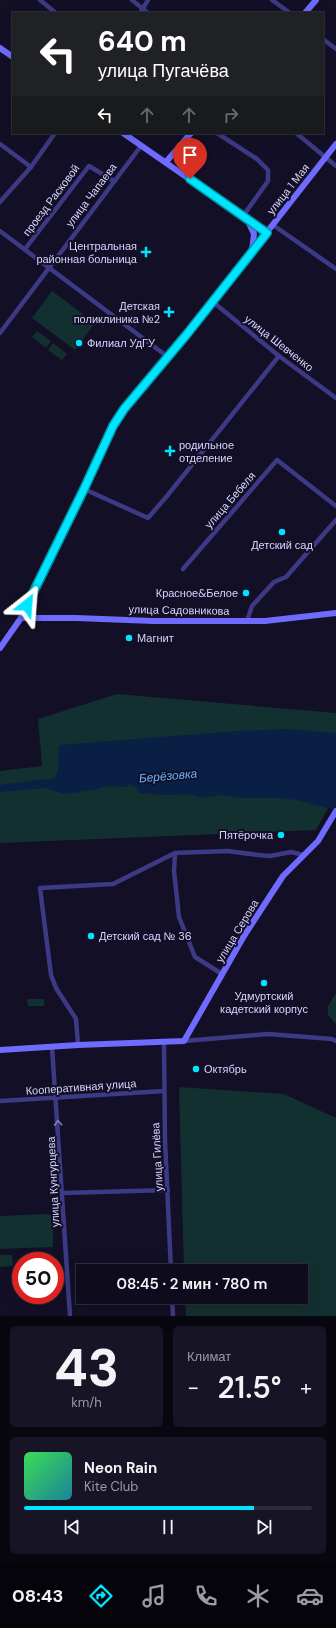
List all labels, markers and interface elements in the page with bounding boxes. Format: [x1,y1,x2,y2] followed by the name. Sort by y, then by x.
[98,23,187,60] text: 640 m
[32,28,84,80] icon: left
[98,59,229,83] text: улица Пугачёва
[94,104,116,126] icon: left
[136,104,158,126] icon: ahead
[178,104,200,126] icon: ahead
[220,104,242,126] icon: right
[173,138,207,179] pin
[179,144,201,166] icon: arrive
[62,159,120,230] street label: улица Чапаева
[264,161,312,217] street label: улица 1 Мая
[20,162,82,238] street label: проезд Расковой
[36,239,138,266] place label: Центральная районная больница
[140,246,152,258] marker: Центральная районная больница
[74,299,160,326] place label: Детская поликлиника №2
[163,306,175,318] marker: Детская поликлиника №2
[242,312,316,374] street label: улица Шевченко
[87,336,156,350] place label: Филиал УдГУ
[74,338,84,348] marker: Филиал УдГУ
[179,438,234,465] place label: родильное отделение
[164,445,176,457] marker: родильное отделение
[202,469,258,531] street label: улица Бебеля
[277,527,287,537] marker: Детский сад
[251,538,313,552] place label: Детский сад
[6,584,48,626] position arrow
[156,586,238,600] place label: Красное&Белое
[241,588,251,598] marker: Красное&Белое
[128,602,230,618] street label: улица Садовникова
[137,631,174,645] place label: Магнит
[124,633,134,643] marker: Магнит
[138,765,198,787] water label: Берёзовка
[219,828,274,842] place label: Пятёрочка
[276,830,286,840] marker: Пятёрочка
[213,896,262,965] street label: улица Серова
[99,929,192,943] place label: Детский сад № 36
[86,931,96,941] marker: Детский сад № 36
[259,978,269,988] marker: Удмуртский кадетский корпус
[220,989,308,1016] place label: Удмуртский кадетский корпус
[204,1062,247,1076] place label: Октябрь
[191,1064,201,1074] marker: Октябрь
[25,1076,138,1098] street label: Кооперативная улица
[54,1120,63,1126] one-way arrow
[148,1121,166,1192] street label: улица Гилёва
[44,1135,62,1228] street label: улица Кунгурцева
[12,1252,64,1304] speed limit sign: 50
[117,1274,267,1294] text: 08:45 · 2 мин · 780 m
[54,1334,119,1402] text: 43
[187,1348,231,1365] text: Климат
[217,1368,282,1407] text: 21.5°
[187,1373,199,1402] text: −
[300,1373,312,1402] text: +
[71,1394,102,1411] text: km/h
[84,1458,157,1478] text: Neon Rain
[84,1478,138,1495] text: Kite Club
[61,1516,83,1538] icon: previous
[157,1516,179,1538] icon: pause
[253,1516,275,1538] icon: next
[87,1582,115,1610] icon: directions
[140,1582,168,1610] icon: music
[192,1582,220,1610] icon: phone
[244,1582,272,1610] icon: climate
[296,1582,324,1610] icon: car
[12,1584,63,1608] text: 08:43

